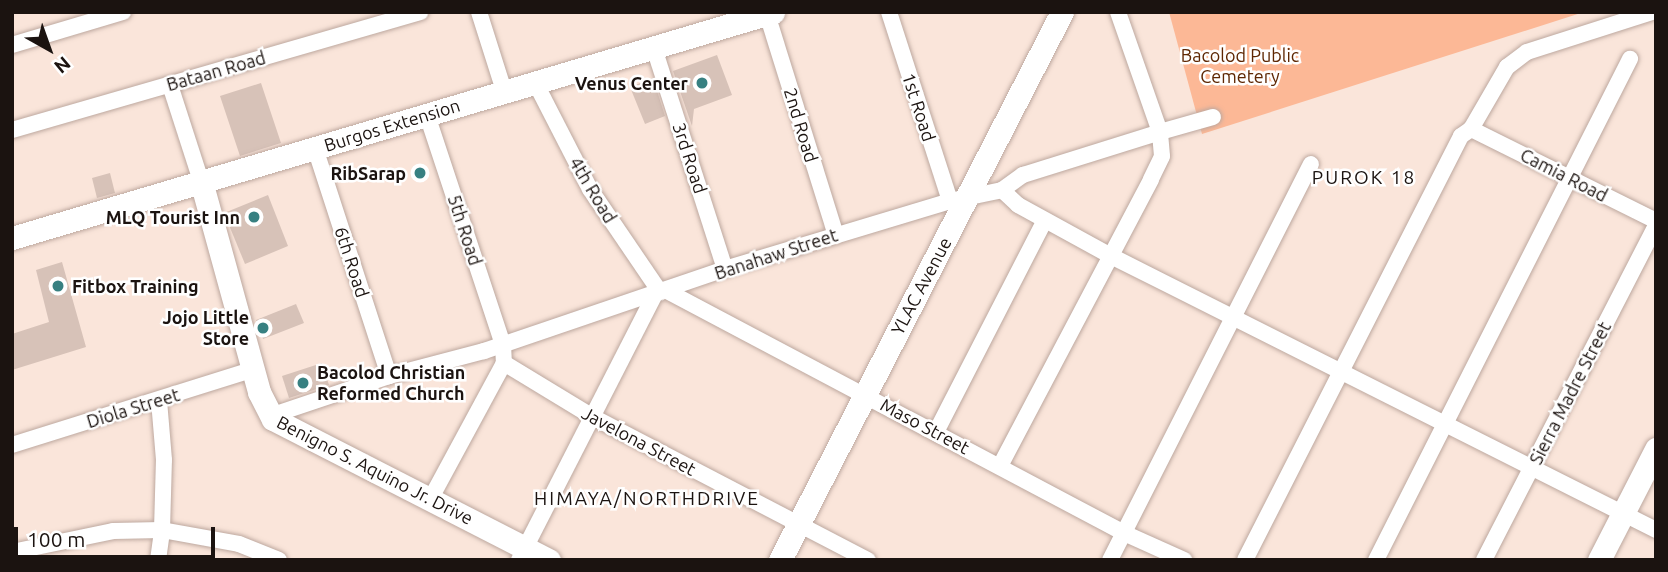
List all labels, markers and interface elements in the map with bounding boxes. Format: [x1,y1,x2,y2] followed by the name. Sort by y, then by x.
[14,14,84,84] north arrow
[1181,45,1299,88] park label: Bacolod Public Cemetery
[164,47,268,95] street label: Bataan Road
[50,52,75,78] text: N
[898,70,940,144] street label: 1st Road
[575,72,688,94] place label: Venus Center
[694,75,710,91] marker: Venus Center
[779,85,823,165] street label: 2nd Road
[321,94,463,156] street label: Burgos Extension
[668,120,712,196] street label: 3rd Road
[1517,144,1611,206] street label: Camia Road
[565,153,621,227] street label: 4th Road
[330,162,406,184] place label: RibSarap
[412,165,428,181] marker: RibSarap
[1313,167,1415,189] district label: PUROK 18
[443,192,487,268] street label: 5th Road
[106,206,240,228] place label: MLQ Tourist Inn
[246,209,262,225] marker: MLQ Tourist Inn
[330,224,374,300] street label: 6th Road
[712,224,840,284] street label: Banahaw Street
[886,234,956,338] street label: YLAC Avenue
[72,275,199,297] place label: Fitbox Training
[50,278,66,294] marker: Fitbox Training
[162,307,249,350] place label: Jojo Little Store
[1525,318,1615,468] street label: Sierra Madre Street
[255,320,271,336] marker: Jojo Little Store
[317,362,465,404] place label: Bacolod Christian Reformed Church
[295,375,311,391] marker: Bacolod Christian Reformed Church
[84,384,182,432] street label: Diola Street
[877,394,973,458] street label: Maso Street
[578,402,700,480] street label: Javelona Street
[273,411,477,529] street label: Benigno S. Aquino Jr. Drive
[536,488,758,510] district label: HIMAYA/NORTHDRIVE
[18,512,219,556] scale bar
[27,527,85,551] text: 100 m

